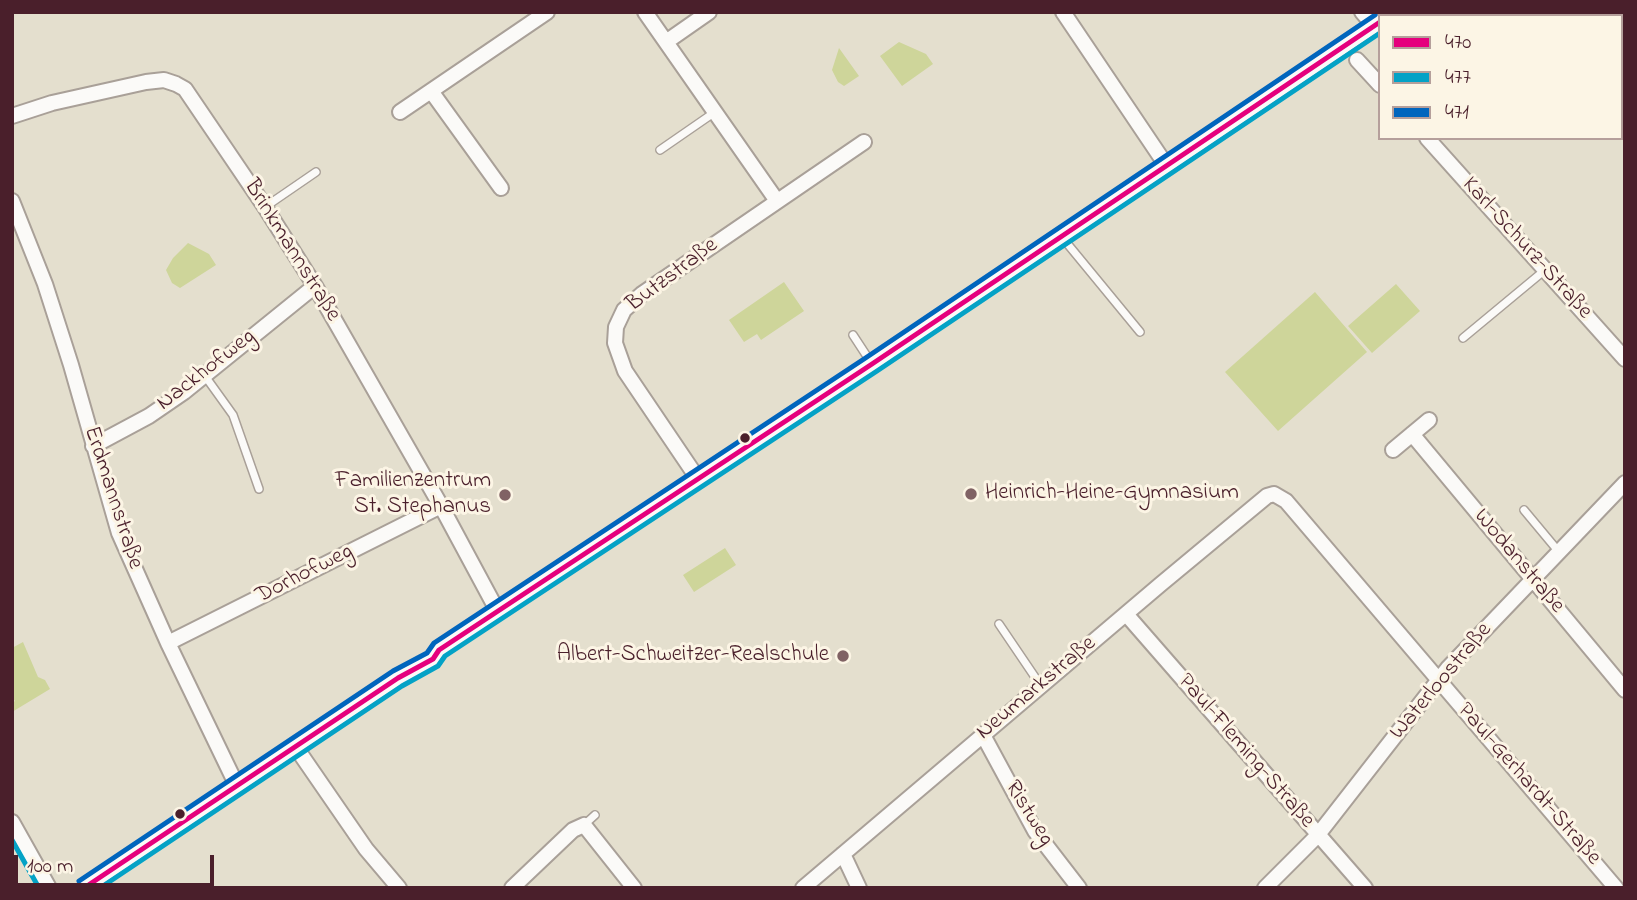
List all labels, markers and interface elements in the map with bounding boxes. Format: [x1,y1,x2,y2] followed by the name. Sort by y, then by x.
[1378,14,1623,140] legend
[1445,28,1471,58] text: 470
[1445,63,1471,93] text: 477
[1445,98,1469,128] text: 471
[1455,172,1597,326] street label: Karl-Schurz-Straße
[236,175,346,327] street label: Brinkmannstraße
[622,233,724,319] street label: Butzstraße
[152,324,262,418] street label: Nackhofweg
[76,423,148,573] street label: Erdmannstraße
[738,431,752,445] unlabelled marker
[335,468,491,522] place label: Familienzentrum St. Stephanus
[985,480,1239,508] place label: Heinrich-Heine-Gymnasium
[963,486,979,502] marker: Heinrich-Heine-Gymnasium
[497,487,513,503] marker: Familienzentrum St. Stephanus
[1466,504,1570,620] street label: Wodanstraße
[252,539,358,611] street label: Dorhofweg
[1385,618,1499,746] street label: Waterloostraße
[972,631,1102,747] street label: Neumarkstraße
[557,642,829,670] place label: Albert-Schweitzer-Realschule
[835,648,851,664] marker: Albert-Schweitzer-Realschule
[1170,669,1320,835] street label: Paul-Fleming-Straße
[1450,698,1606,872] street label: Paul-Gerhardt-Straße
[997,776,1059,852] street label: Ristweg
[173,807,187,821] unlabelled marker
[18,841,217,885] scale bar
[27,852,73,882] text: 100 m

